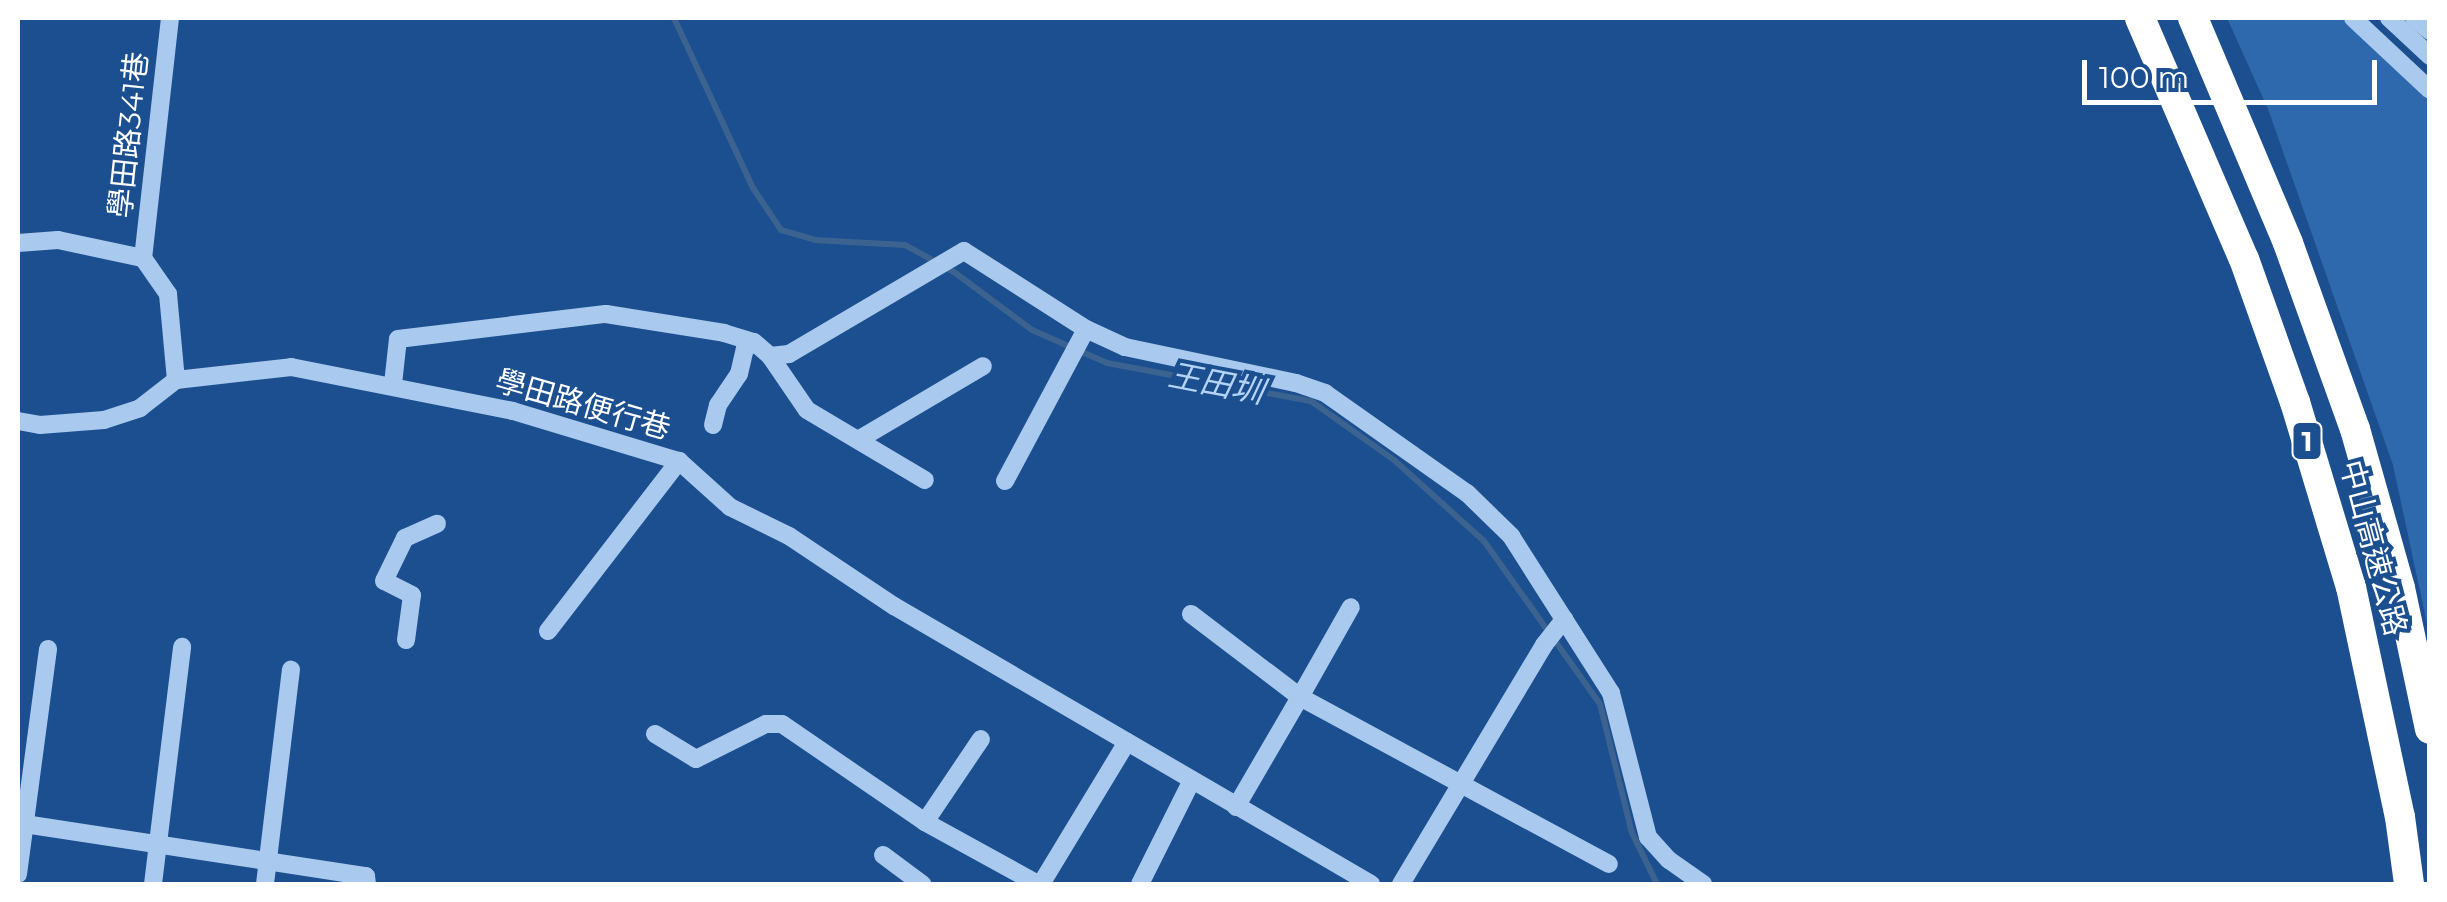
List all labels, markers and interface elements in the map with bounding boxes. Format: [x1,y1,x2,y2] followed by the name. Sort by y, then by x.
[2087,40,2382,102] scale bar
[102,50,156,220] street label: 學田路341巷
[2099,59,2189,96] text: 100 m
[1165,356,1267,412] water label: 王田圳
[492,363,674,447] street label: 學田路便行巷
[2290,418,2324,464] road number: 1
[2332,456,2414,640] street label: 中山高速公路

